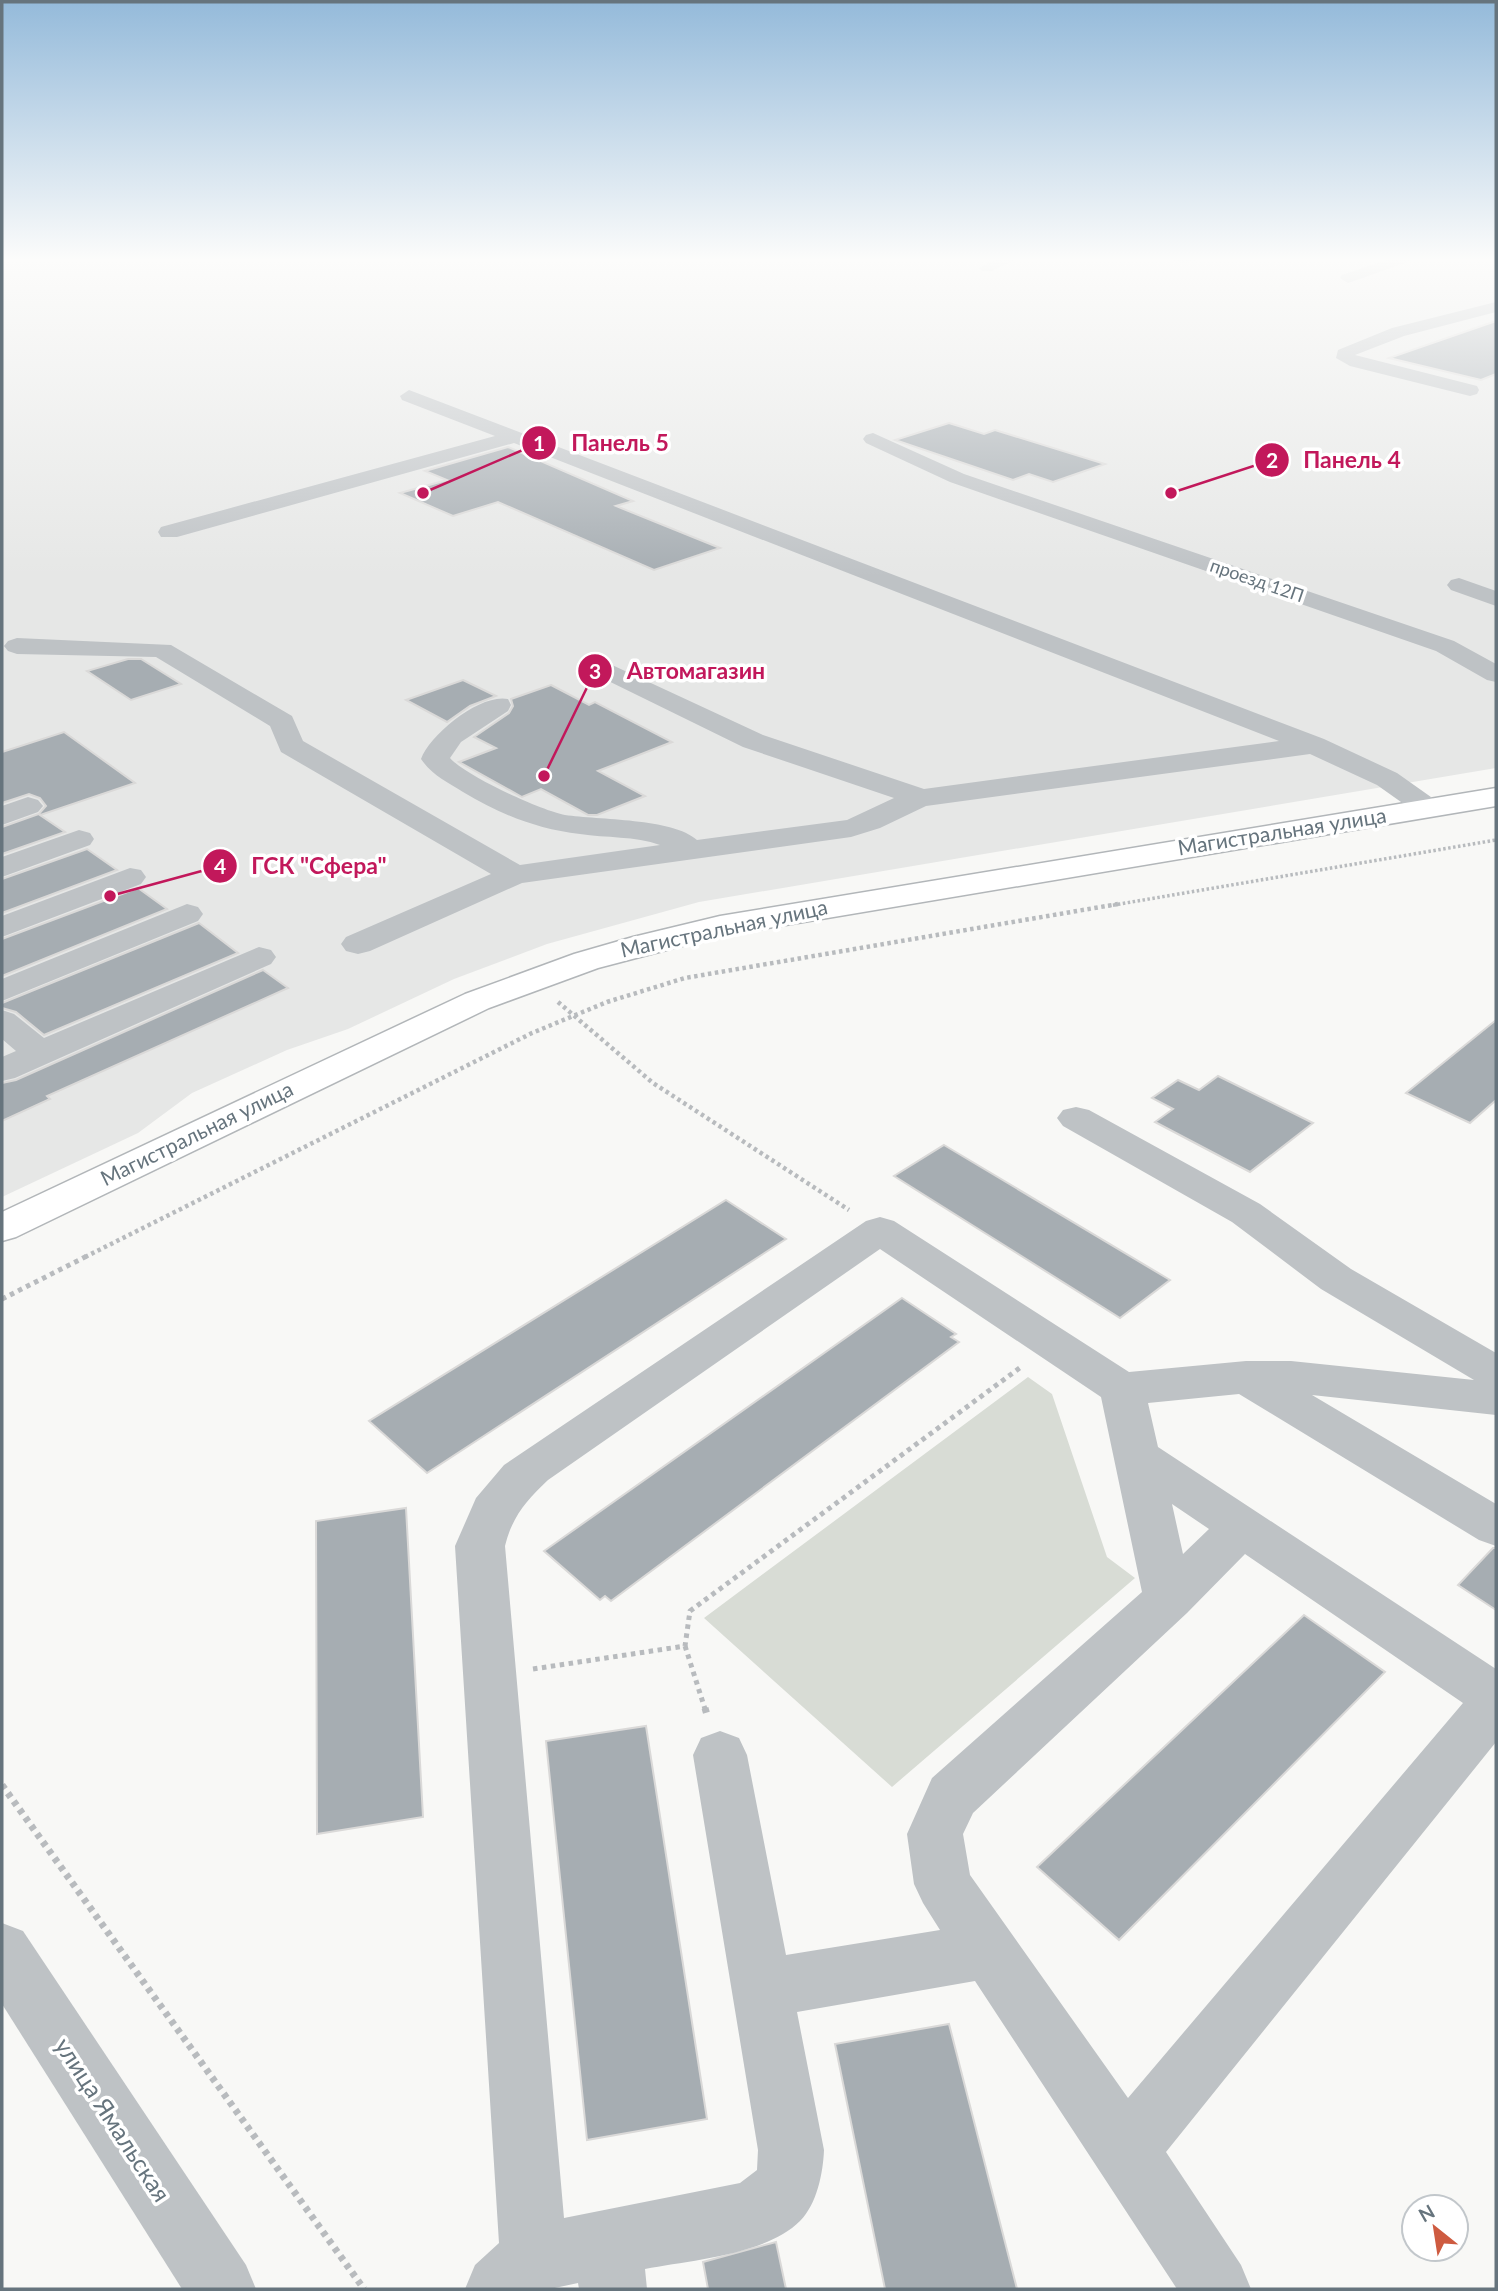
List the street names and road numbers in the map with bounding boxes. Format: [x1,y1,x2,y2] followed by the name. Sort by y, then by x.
[1208,554,1307,606] street label: проезд 12П
[1176,802,1388,859] street label: Магистральная улица
[618,893,829,962] street label: Магистральная улица
[96,1075,297,1190] street label: Магистральная улица
[49,2032,177,2207] street label: улица Ямальская

